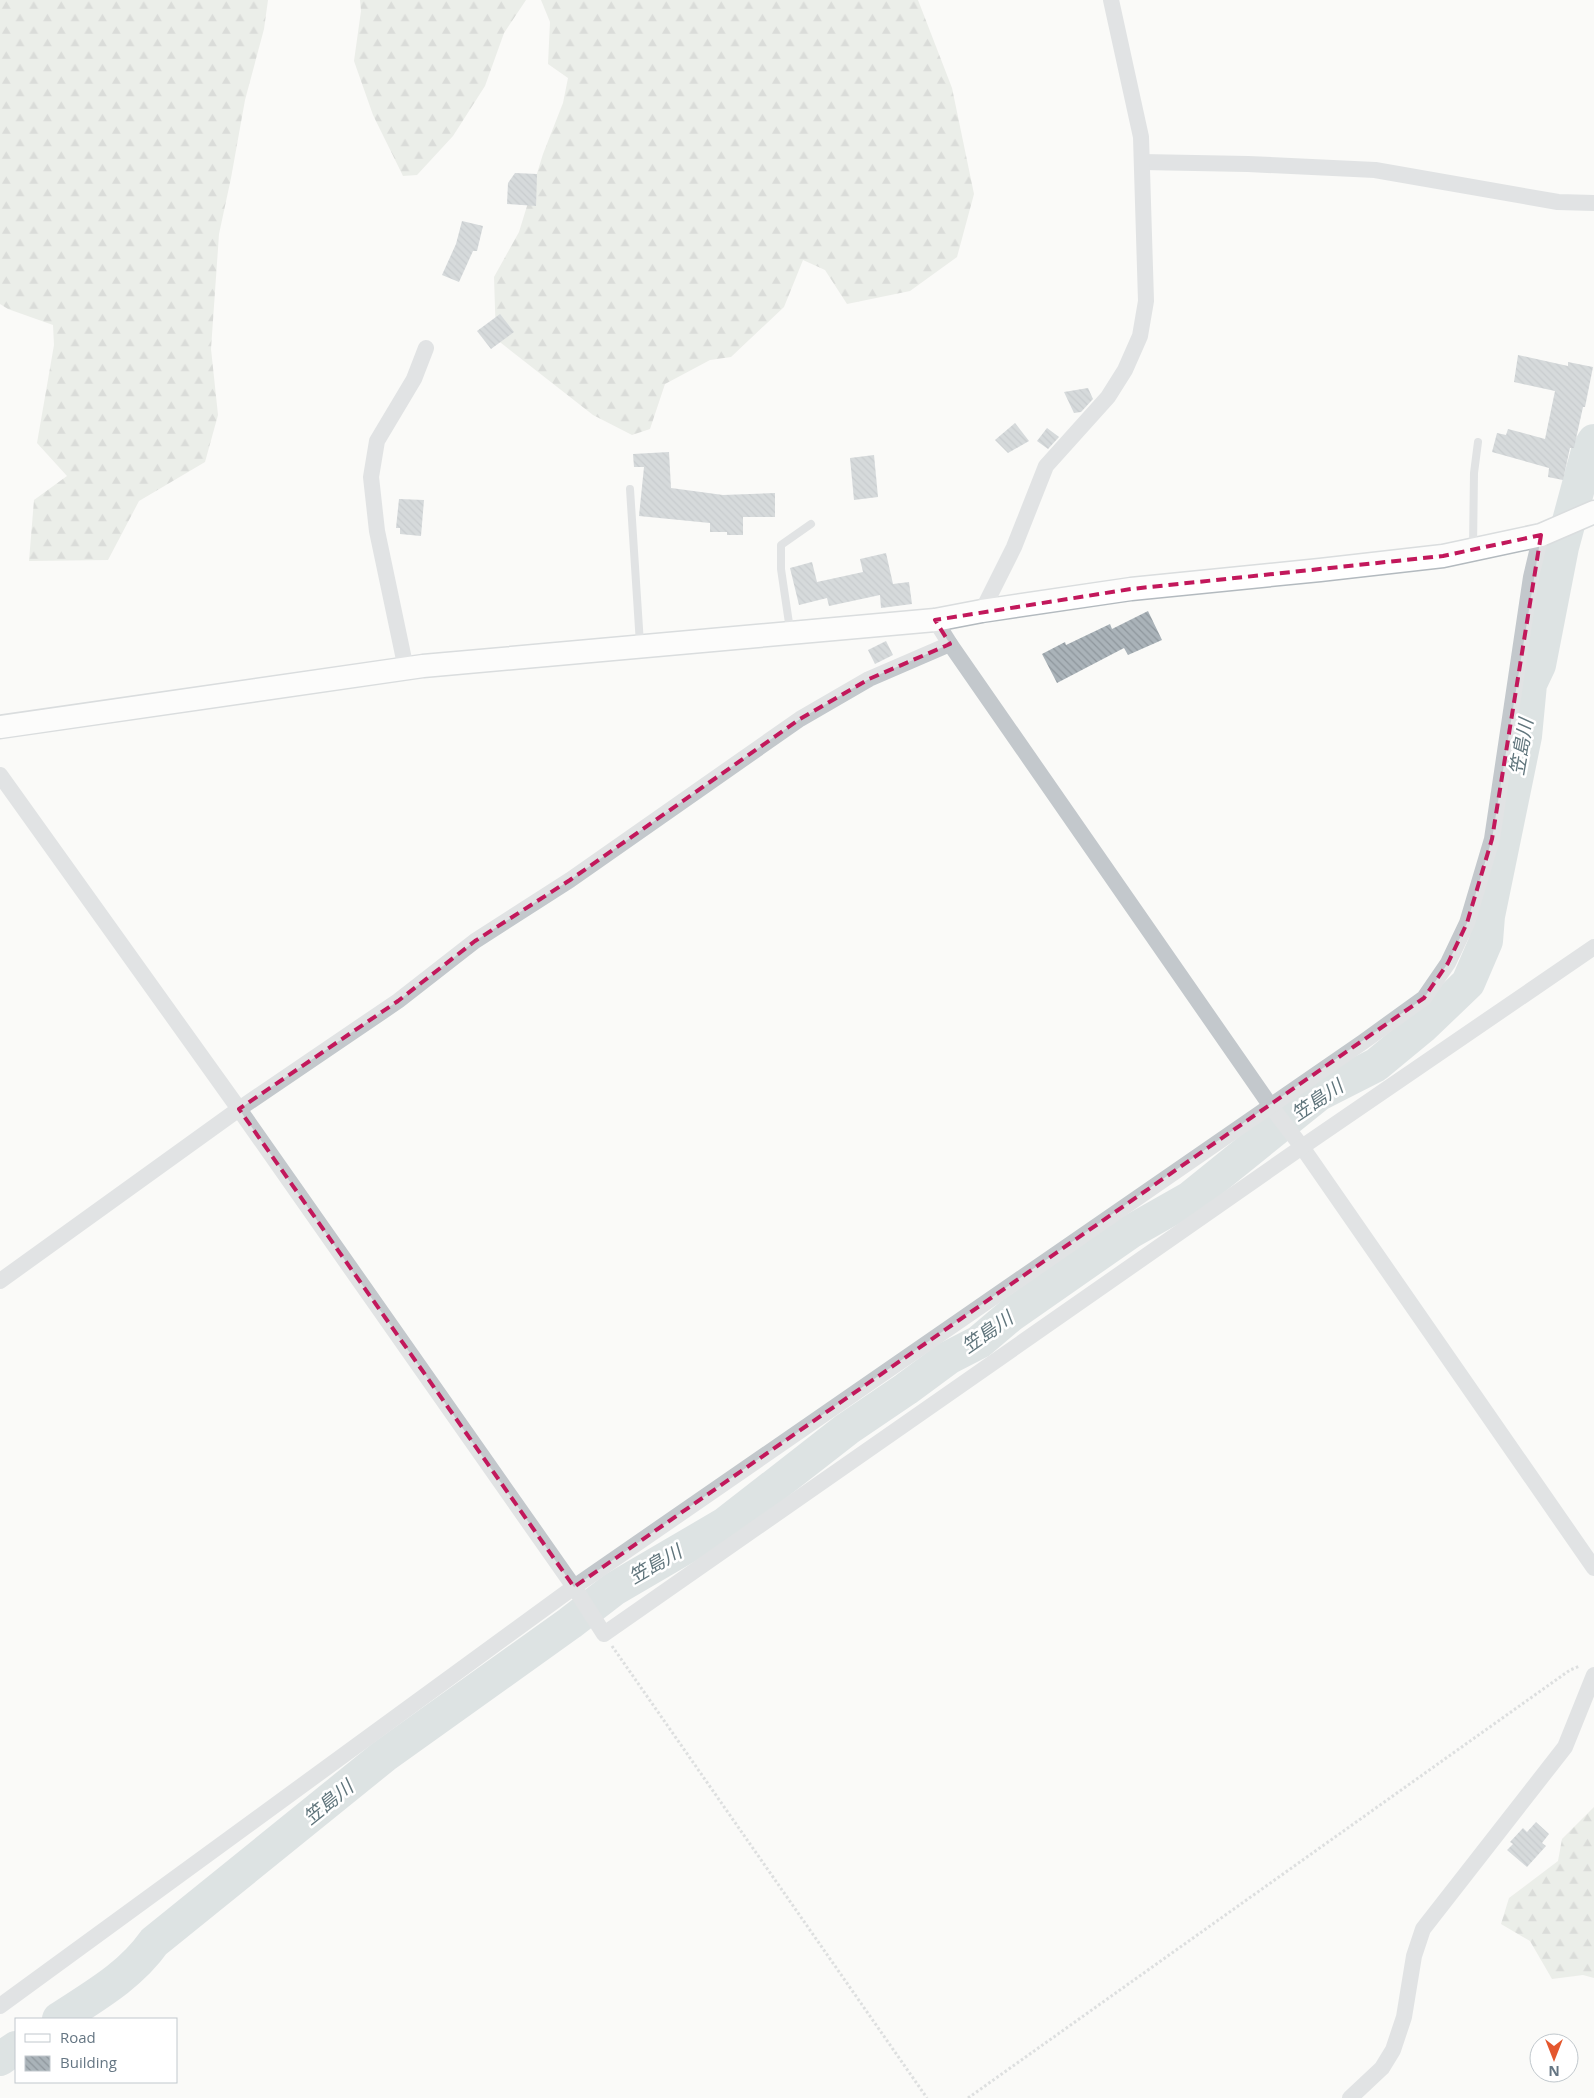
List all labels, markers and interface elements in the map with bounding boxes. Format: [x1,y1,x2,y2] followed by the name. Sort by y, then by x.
[1503,715,1539,777] water label: 笠島川
[1286,1072,1350,1127] water label: 笠島川
[956,1304,1019,1359] water label: 笠島川
[624,1537,688,1590] water label: 笠島川
[298,1773,360,1830] water label: 笠島川
[15,2018,178,2083] legend
[60,2027,96,2047] text: Road
[1529,2033,1579,2083] north arrow
[60,2052,117,2072] text: Building
[1548,2062,1560,2081] text: N

